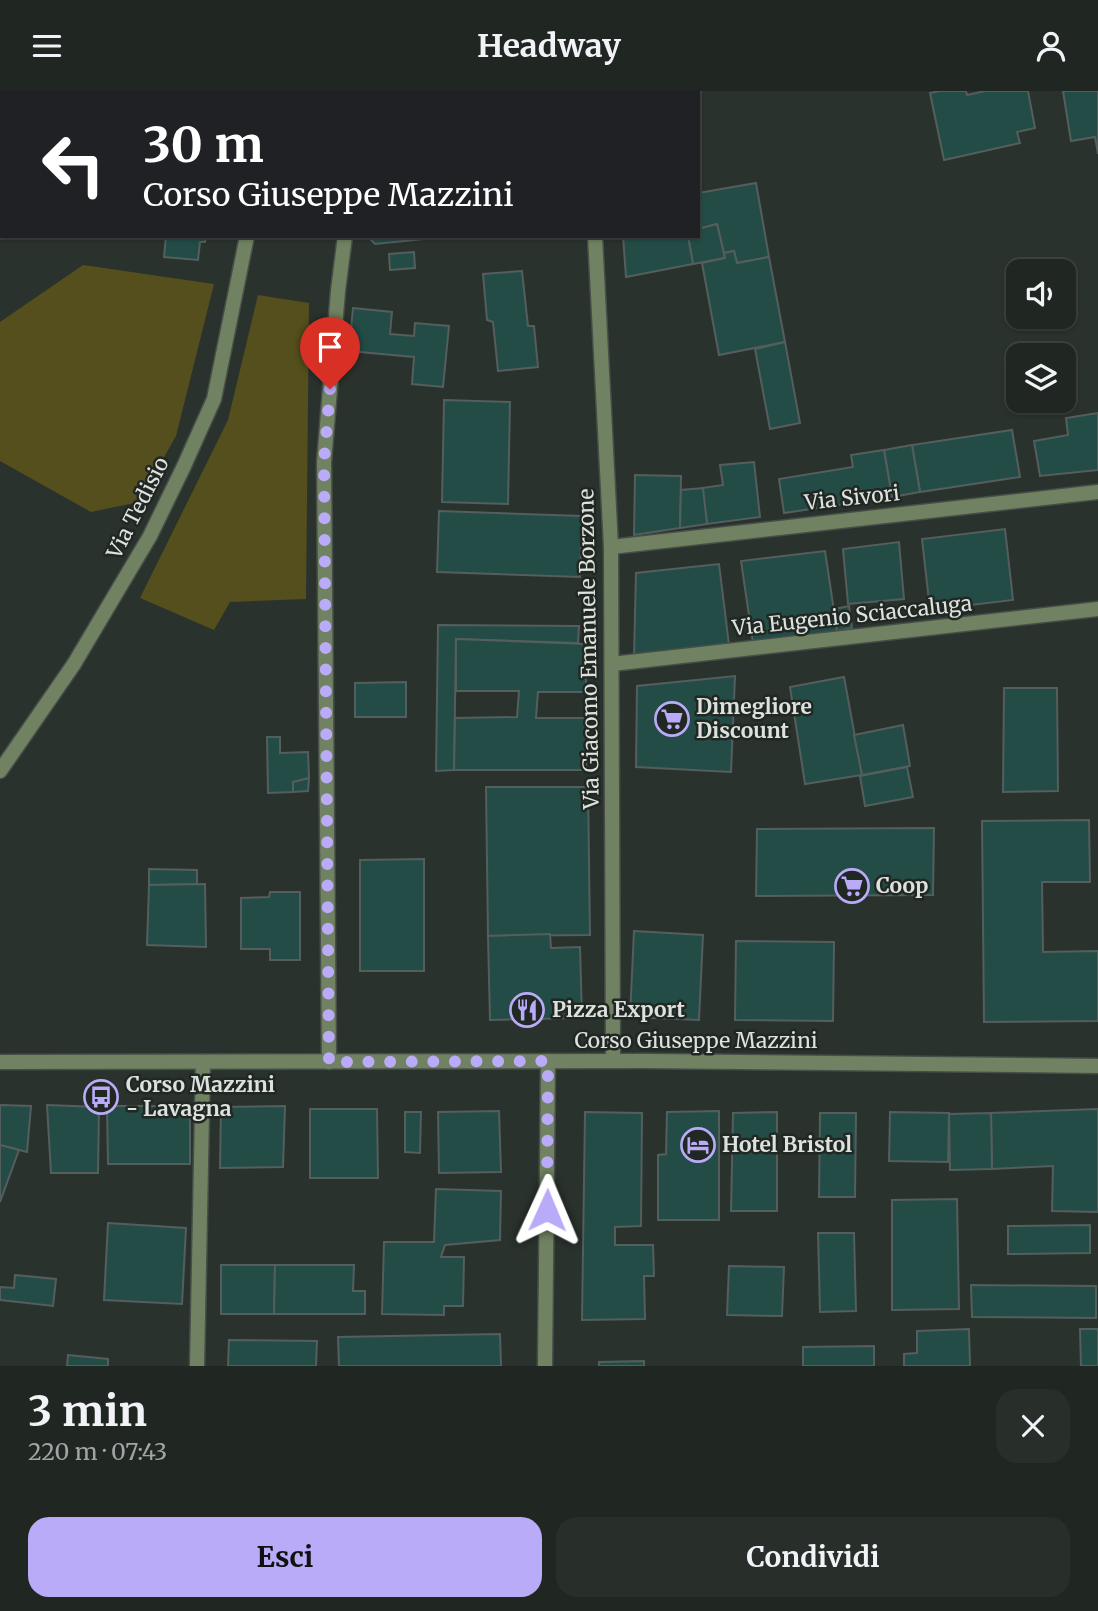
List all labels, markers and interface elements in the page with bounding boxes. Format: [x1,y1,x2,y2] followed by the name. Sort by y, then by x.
[477,26,621,66] text: Headway
[28,27,66,65] icon: menu
[1032,27,1070,65] icon: person
[143,114,264,175] text: 30 m
[28,119,119,210] icon: left
[143,175,514,215] text: Corso Giuseppe Mazzini
[1006,259,1076,413] map controls
[1006,259,1076,329] button: sound
[300,317,360,389] pin
[311,328,349,366] icon: arrive
[1006,343,1076,413] button: layers
[100,452,175,564] street label: Via Tedisio
[802,479,901,516] street label: Via Sivori
[572,488,605,810] street label: Via Giacomo Emanuele Borzone
[730,589,973,642] street label: Via Eugenio Sciaccaluga
[696,693,812,744] place label: Dimegliore Discount
[653,700,691,738] supermarket icon: Dimegliore Discount
[833,867,871,905] supermarket icon: Coop
[876,872,928,899] place label: Coop
[508,991,546,1029] restaurant icon: Pizza Export
[552,996,685,1023] place label: Pizza Export
[574,1027,818,1054] street label: Corso Giuseppe Mazzini
[126,1071,275,1122] place label: Corso Mazzini - Lavagna
[82,1078,120,1116] bus stop icon: Corso Mazzini - Lavagna
[679,1126,717,1164] hotel icon: Hotel Bristol
[722,1131,852,1158] place label: Hotel Bristol
[510,1173,584,1247] position arrow
[28,1385,147,1437] text: 3 min
[996,1389,1070,1463] button: close
[28,1437,167,1466] text: 220 m · 07:43
[28,1517,542,1597] button: Esci
[556,1517,1070,1597] button: Condividi

